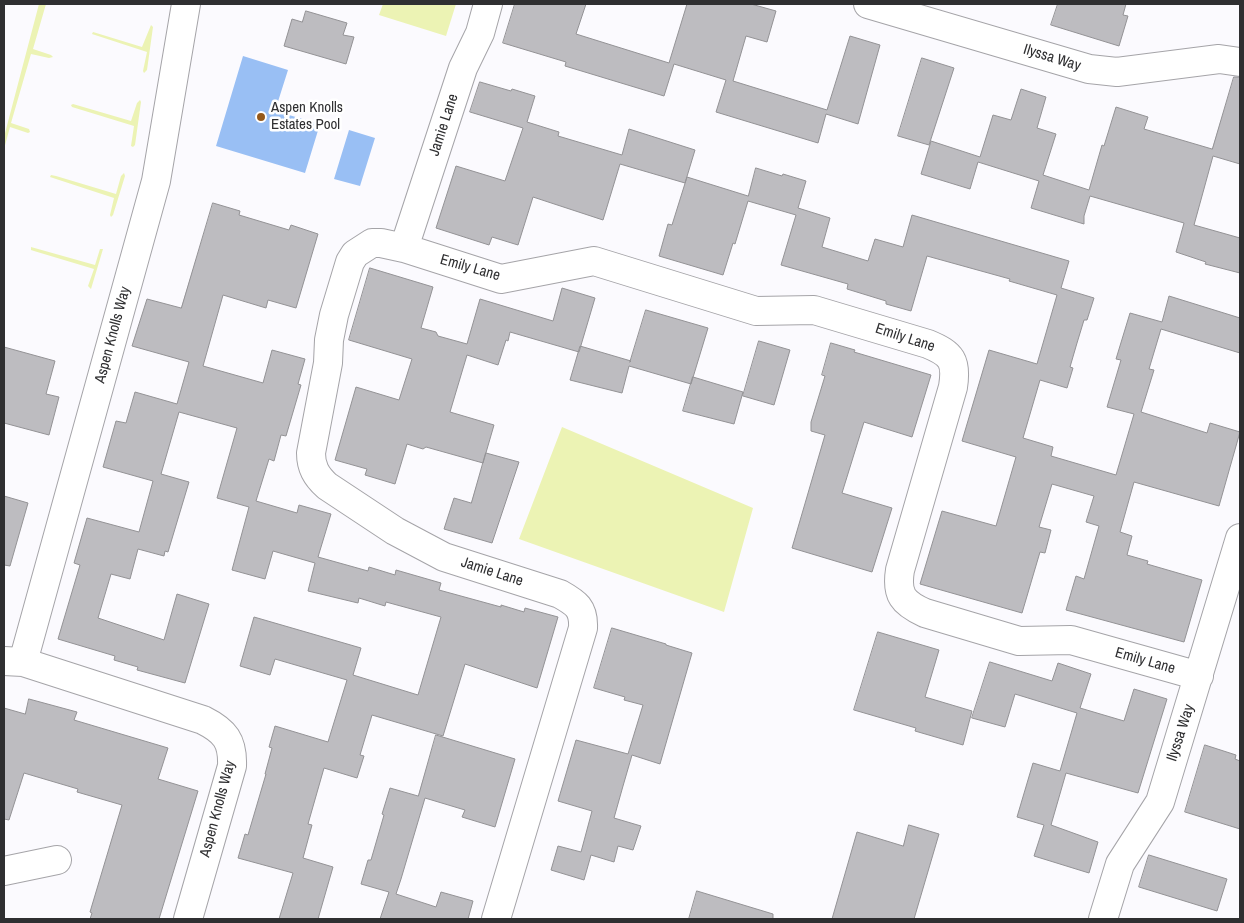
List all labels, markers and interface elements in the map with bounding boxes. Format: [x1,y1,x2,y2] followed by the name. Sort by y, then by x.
[1021,41,1083,75] street label: Ilyssa Way
[426,92,462,158] street label: Jamie Lane
[271,99,343,134] place label: Aspen Knolls Estates Pool
[255,111,267,123] marker: Aspen Knolls Estates Pool
[438,251,502,285] street label: Emily Lane
[91,285,135,385] street label: Aspen Knolls Way
[873,320,937,356] street label: Emily Lane
[459,554,525,590] street label: Jamie Lane
[1113,644,1177,678] street label: Emily Lane
[1163,702,1199,764] street label: Ilyssa Way
[196,759,240,859] street label: Aspen Knolls Way

